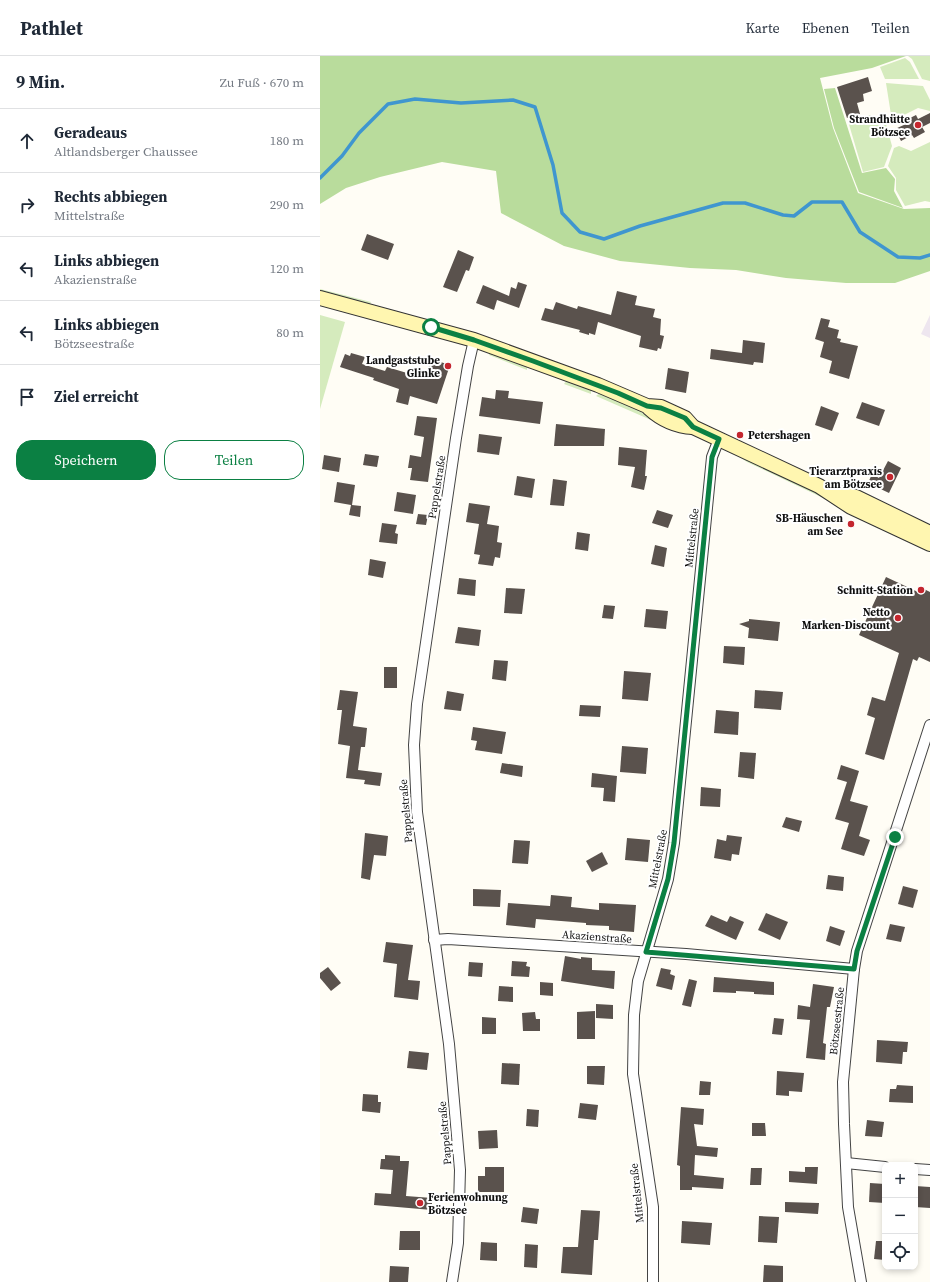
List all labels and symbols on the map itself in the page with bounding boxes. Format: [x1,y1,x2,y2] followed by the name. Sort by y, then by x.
[849,112,910,140] place label: Strandhütte Bötzsee
[913,120,923,130] marker: Strandhütte Bötzsee
[422,318,440,336] route start
[366,353,440,381] place label: Landgaststube Glinke
[443,361,453,371] marker: Landgaststube Glinke
[748,428,811,443] place label: Petershagen
[735,430,745,440] marker: Petershagen
[425,454,449,520] street label: Pappelstraße
[809,464,882,492] place label: Tierarztpraxis am Bötzsee
[885,472,895,482] marker: Tierarztpraxis am Bötzsee
[681,507,703,569] street label: Mittelstraße
[776,511,843,539] place label: SB-Häuschen am See
[846,519,856,529] marker: SB-Häuschen am See
[837,583,913,598] place label: Schnitt-Station
[916,585,926,595] marker: Schnitt-Station
[802,605,891,633] place label: Netto Marken-Discount
[893,613,903,623] marker: Netto Marken-Discount
[396,778,416,844] street label: Pappelstraße
[645,828,671,890] street label: Mittelstraße
[886,828,904,846] route end
[562,927,633,947] street label: Akazienstraße
[826,986,848,1056] street label: Bötzseestraße
[435,1100,455,1166] street label: Pappelstraße
[626,1162,648,1224] street label: Mittelstraße
[428,1190,508,1218] place label: Ferienwohnung Bötzsee
[415,1198,425,1208] marker: Ferienwohnung Bötzsee

